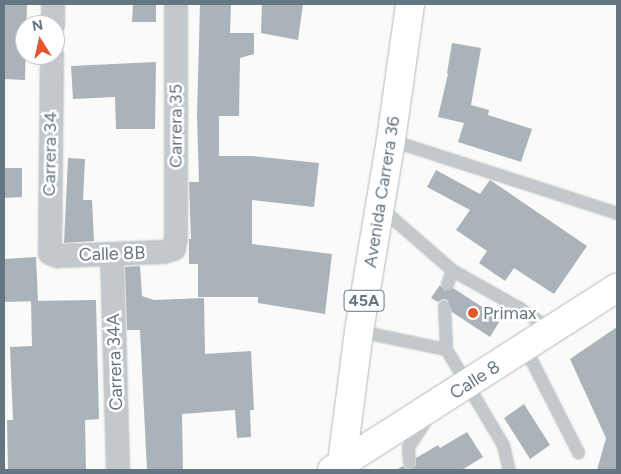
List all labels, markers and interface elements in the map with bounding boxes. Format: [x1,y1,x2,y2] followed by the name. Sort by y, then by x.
[15,15,65,65] north arrow
[31,16,44,35] text: N
[165,84,187,168] street label: Carrera 35
[38,111,62,197] street label: Carrera 34
[359,115,405,269] street label: Avenida Carrera 36
[78,242,146,266] street label: Calle 8B
[343,288,385,314] road number: 45A
[483,302,537,324] place label: Primax
[467,307,479,319] marker: Primax
[103,313,127,411] street label: Carrera 34A
[446,356,504,404] street label: Calle 8

